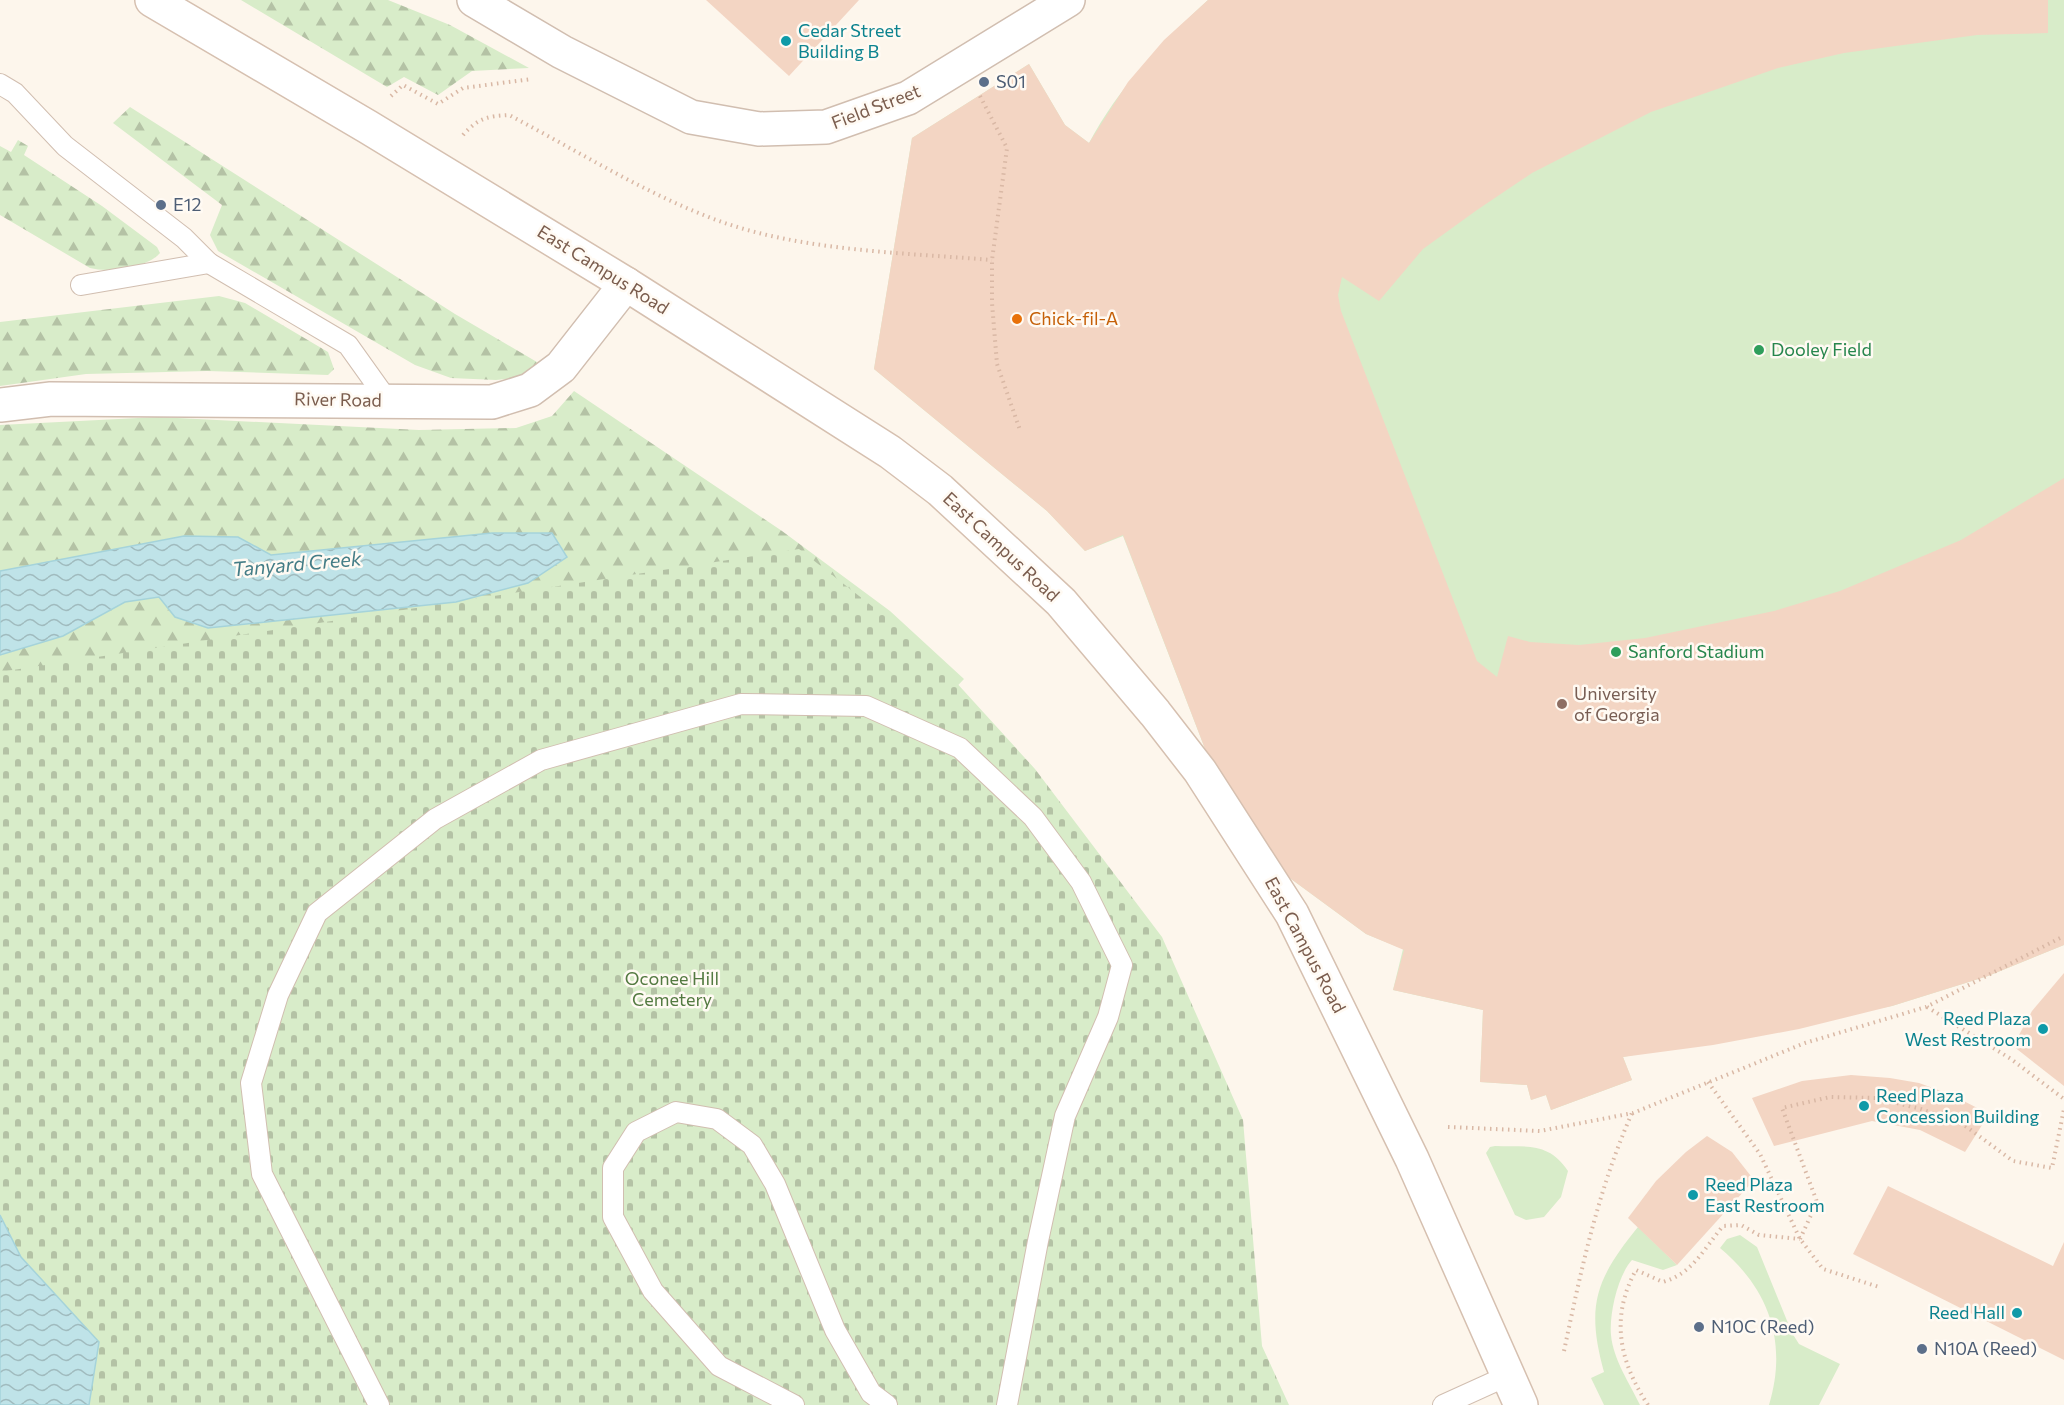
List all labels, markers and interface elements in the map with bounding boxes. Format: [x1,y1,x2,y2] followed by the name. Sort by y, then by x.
[798,19,901,62] place label: Cedar Street Building B
[779,34,793,48] marker: Cedar Street Building B
[996,70,1026,92] place label: S01
[977,75,991,89] marker: S01
[828,79,923,133] street label: Field Street
[173,193,201,215] place label: E12
[154,198,168,212] marker: E12
[534,220,673,318] street label: East Campus Road
[1029,307,1118,329] place label: Chick-fil-A
[1010,312,1024,326] marker: Chick-fil-A
[1771,338,1872,360] place label: Dooley Field
[1752,343,1766,357] marker: Dooley Field
[294,387,382,411] street label: River Road
[939,487,1064,606] street label: East Campus Road
[231,545,364,581] water label: Tanyard Creek
[1628,640,1764,662] place label: Sanford Stadium
[1609,645,1623,659] marker: Sanford Stadium
[1574,682,1660,725] place label: University of Georgia
[1555,697,1569,711] marker: University of Georgia
[1261,873,1351,1016] street label: East Campus Road
[625,967,719,1010] park label: Oconee Hill Cemetery
[1905,1007,2031,1050] place label: Reed Plaza West Restroom
[2036,1022,2050,1036] marker: Reed Plaza West Restroom
[1876,1084,2039,1127] place label: Reed Plaza Concession Building
[1857,1099,1871,1113] marker: Reed Plaza Concession Building
[1705,1173,1825,1216] place label: Reed Plaza East Restroom
[1686,1188,1700,1202] marker: Reed Plaza East Restroom
[1929,1301,2005,1323] place label: Reed Hall
[2010,1306,2024,1320] marker: Reed Hall
[1711,1315,1815,1337] place label: N10C (Reed)
[1692,1320,1706,1334] marker: N10C (Reed)
[1934,1337,2037,1359] place label: N10A (Reed)
[1915,1342,1929,1356] marker: N10A (Reed)

